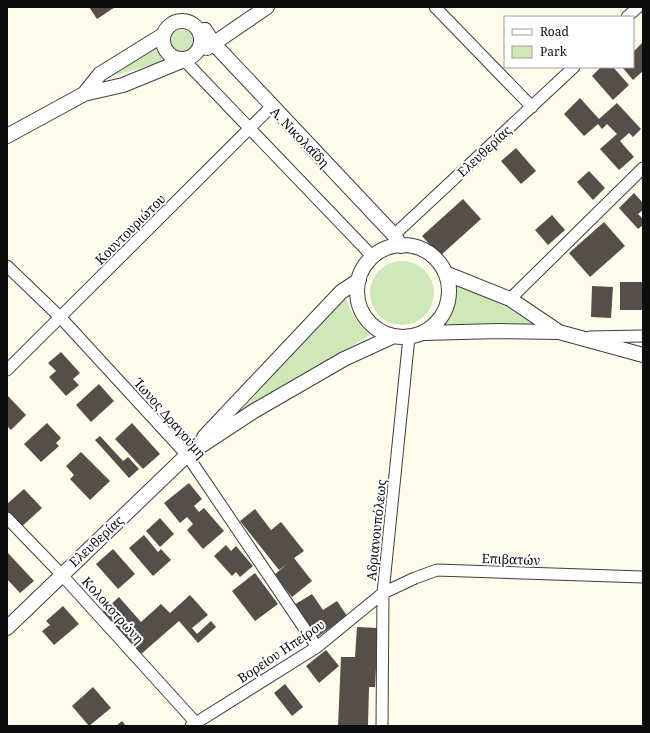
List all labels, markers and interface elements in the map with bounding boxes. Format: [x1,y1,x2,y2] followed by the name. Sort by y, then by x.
[504,16,634,68] legend
[540,23,570,40] text: Road
[540,43,568,60] text: Park
[267,103,333,171] street label: Α. Νικολαΐδη
[453,121,515,181] street label: Ελευθερίας
[91,190,169,268] street label: Κουντουριώτου
[129,373,210,462] street label: Ίωνος Δραγούμη
[362,478,390,582] street label: Αδριανουπόλεως
[65,511,127,571] street label: Ελευθερίας
[481,549,541,569] street label: Επιβατών
[78,573,148,647] street label: Κολοκοτρώνη
[234,615,328,687] street label: Βορείου Ηπείρου

